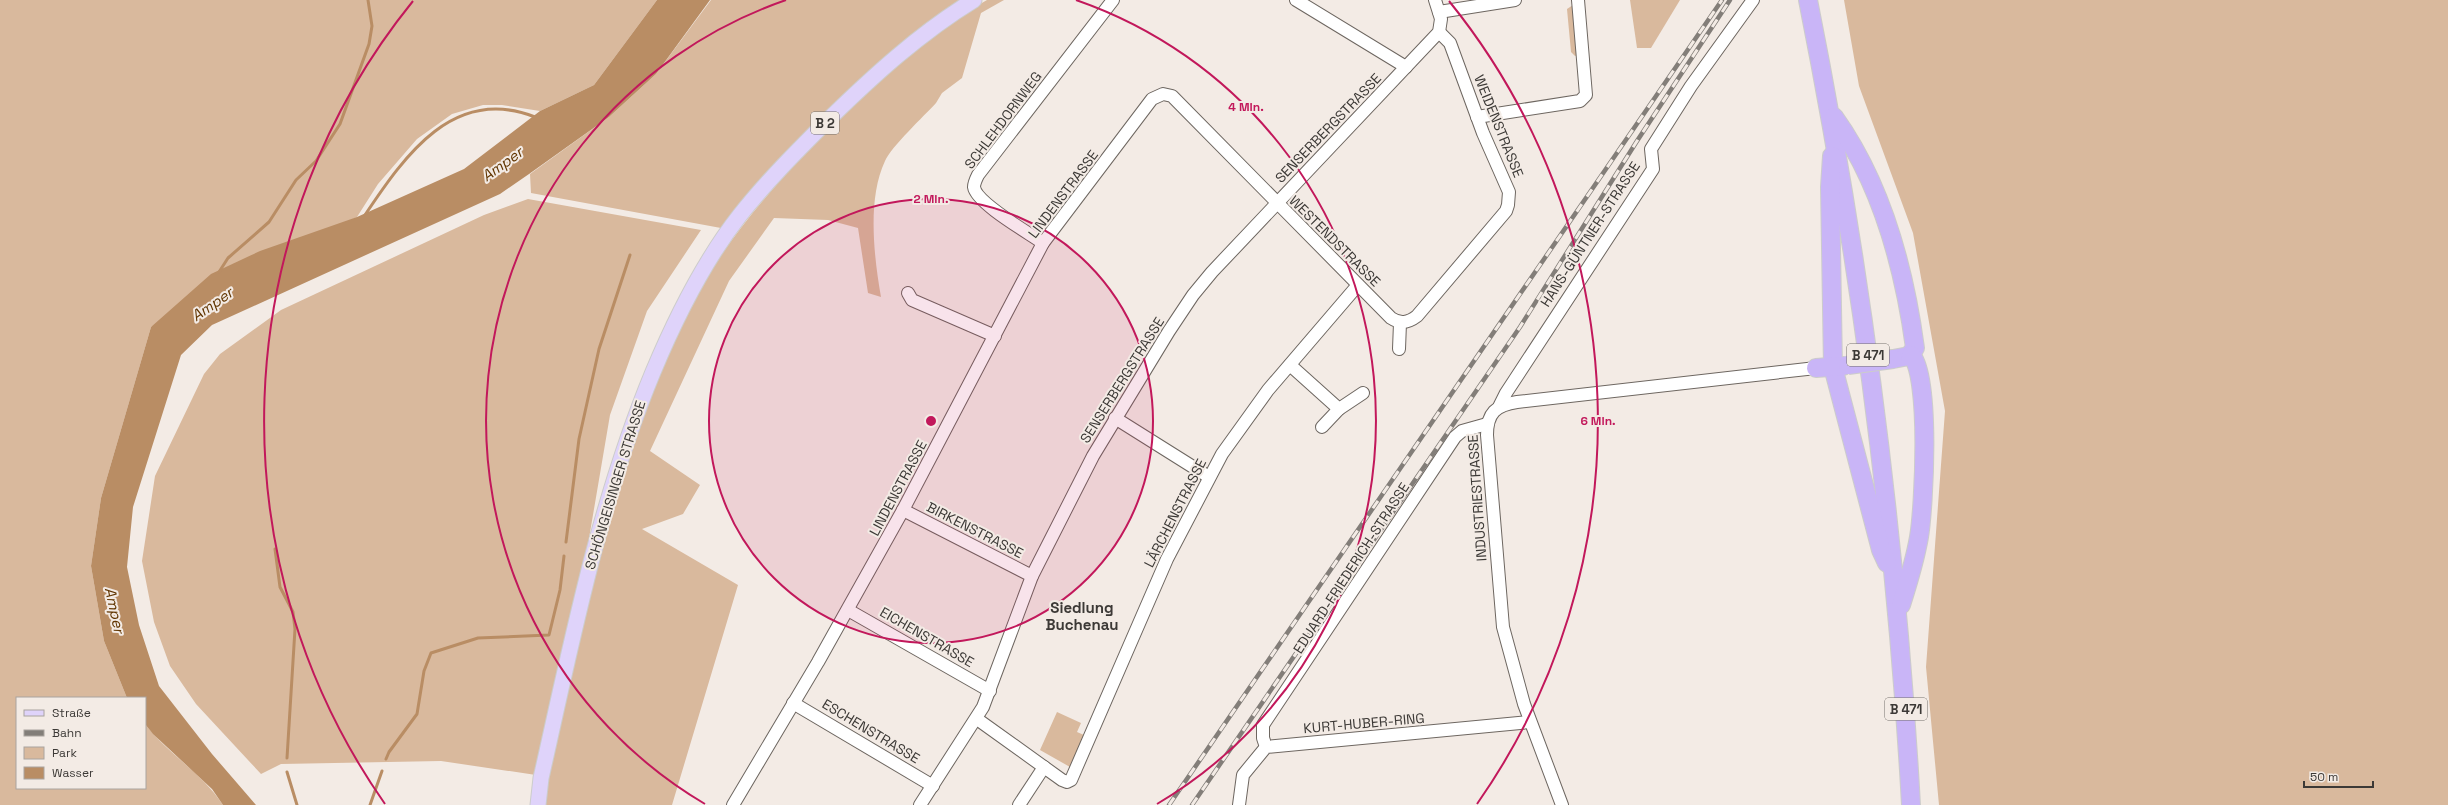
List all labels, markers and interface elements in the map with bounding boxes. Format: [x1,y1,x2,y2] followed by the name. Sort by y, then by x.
[960,68,1046,172] street label: SCHLEHDORNWEG
[1271,69,1385,187] street label: SENSERBERGSTRASSE
[1470,72,1528,180] street label: WEIDENSTRASSE
[1228,99,1264,115] text: 4 Min.
[811,112,839,134] road number: B 2
[478,142,527,185] water label: Amper
[1024,146,1102,242] street label: LINDENSTRASSE
[1536,158,1644,310] street label: HANS-GÜNTNER-STRASSE
[914,191,948,207] text: 2 Min.
[1285,191,1385,291] street label: WESTENDSTRASSE
[187,282,238,325] water label: Amper
[1076,314,1168,446] street label: SENSERBERGSTRASSE
[1847,344,1889,366] road number: B 471
[581,398,649,572] street label: SCHÖNGEISINGER STRASSE
[1580,413,1616,429] text: 6 Min.
[924,414,938,428] centre of rings
[1464,434,1490,562] street label: INDUSTRIESTRASSE
[865,437,931,539] street label: LINDENSTRASSE
[1140,455,1210,570] street label: LÄRCHENSTRASSE
[1289,479,1413,657] street label: EDUARD-FRIEDERICH-STRASSE
[924,498,1027,562] street label: BIRKENSTRASSE
[101,585,129,636] water label: Amper
[1046,598,1118,634] district label: Siedlung Buchenau
[877,603,977,671] street label: EICHENSTRASSE
[819,695,923,767] street label: ESCHENSTRASSE
[16,697,146,789] legend
[1885,698,1927,720] road number: B 471
[52,705,91,721] text: Straße
[1303,709,1425,737] street label: KURT-HUBER-RING
[52,725,82,741] text: Bahn
[52,745,77,761] text: Park
[2304,763,2373,789] scale bar
[52,765,94,781] text: Wasser
[2310,769,2338,785] text: 50 m

